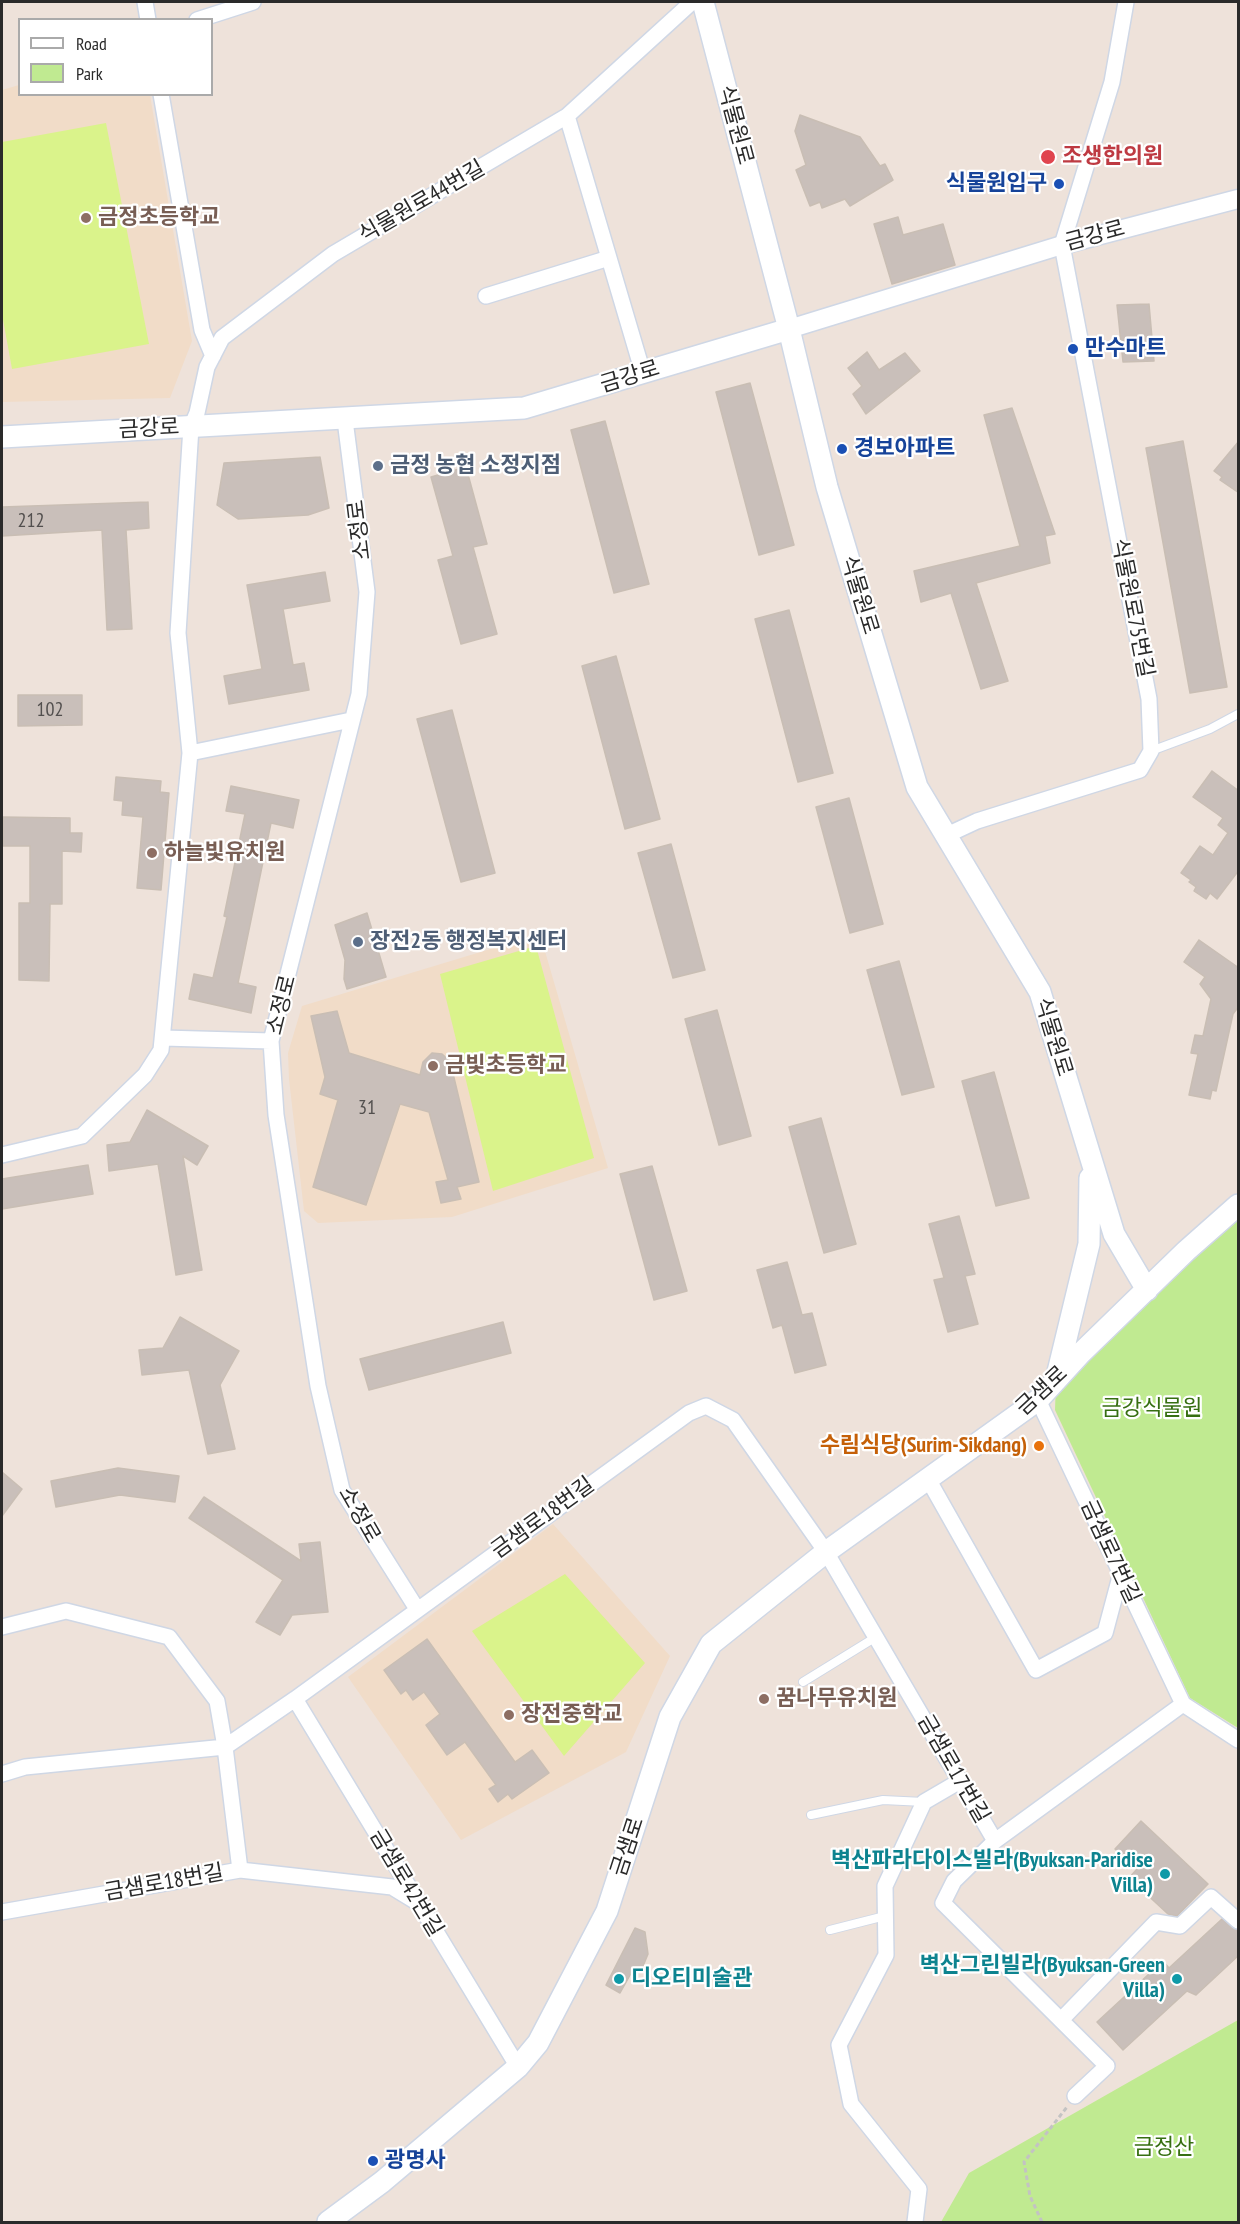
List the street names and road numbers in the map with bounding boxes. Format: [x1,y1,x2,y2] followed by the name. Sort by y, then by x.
[712,82,758,168] street label: 식물원로
[354,155,490,249] street label: 식물원로44번길
[1062,215,1128,257] street label: 금강로
[597,356,663,398] street label: 금강로
[118,414,180,444] street label: 금강로
[343,498,377,562] street label: 소정로
[1106,536,1158,680] street label: 식물원로75번길
[835,552,883,638] street label: 식물원로
[262,972,302,1038] street label: 소정로
[1029,994,1077,1080] street label: 식물원로
[1011,1361,1073,1421] street label: 금샘로
[486,1472,600,1564] street label: 금샘로18번길
[332,1482,386,1548] street label: 소정로
[1075,1496,1145,1608] street label: 금샘로7번길
[911,1710,995,1828] street label: 금샘로17번길
[606,1814,650,1880] street label: 금샘로
[364,1824,448,1942] street label: 금샘로42번길
[102,1859,226,1907] street label: 금샘로18번길

